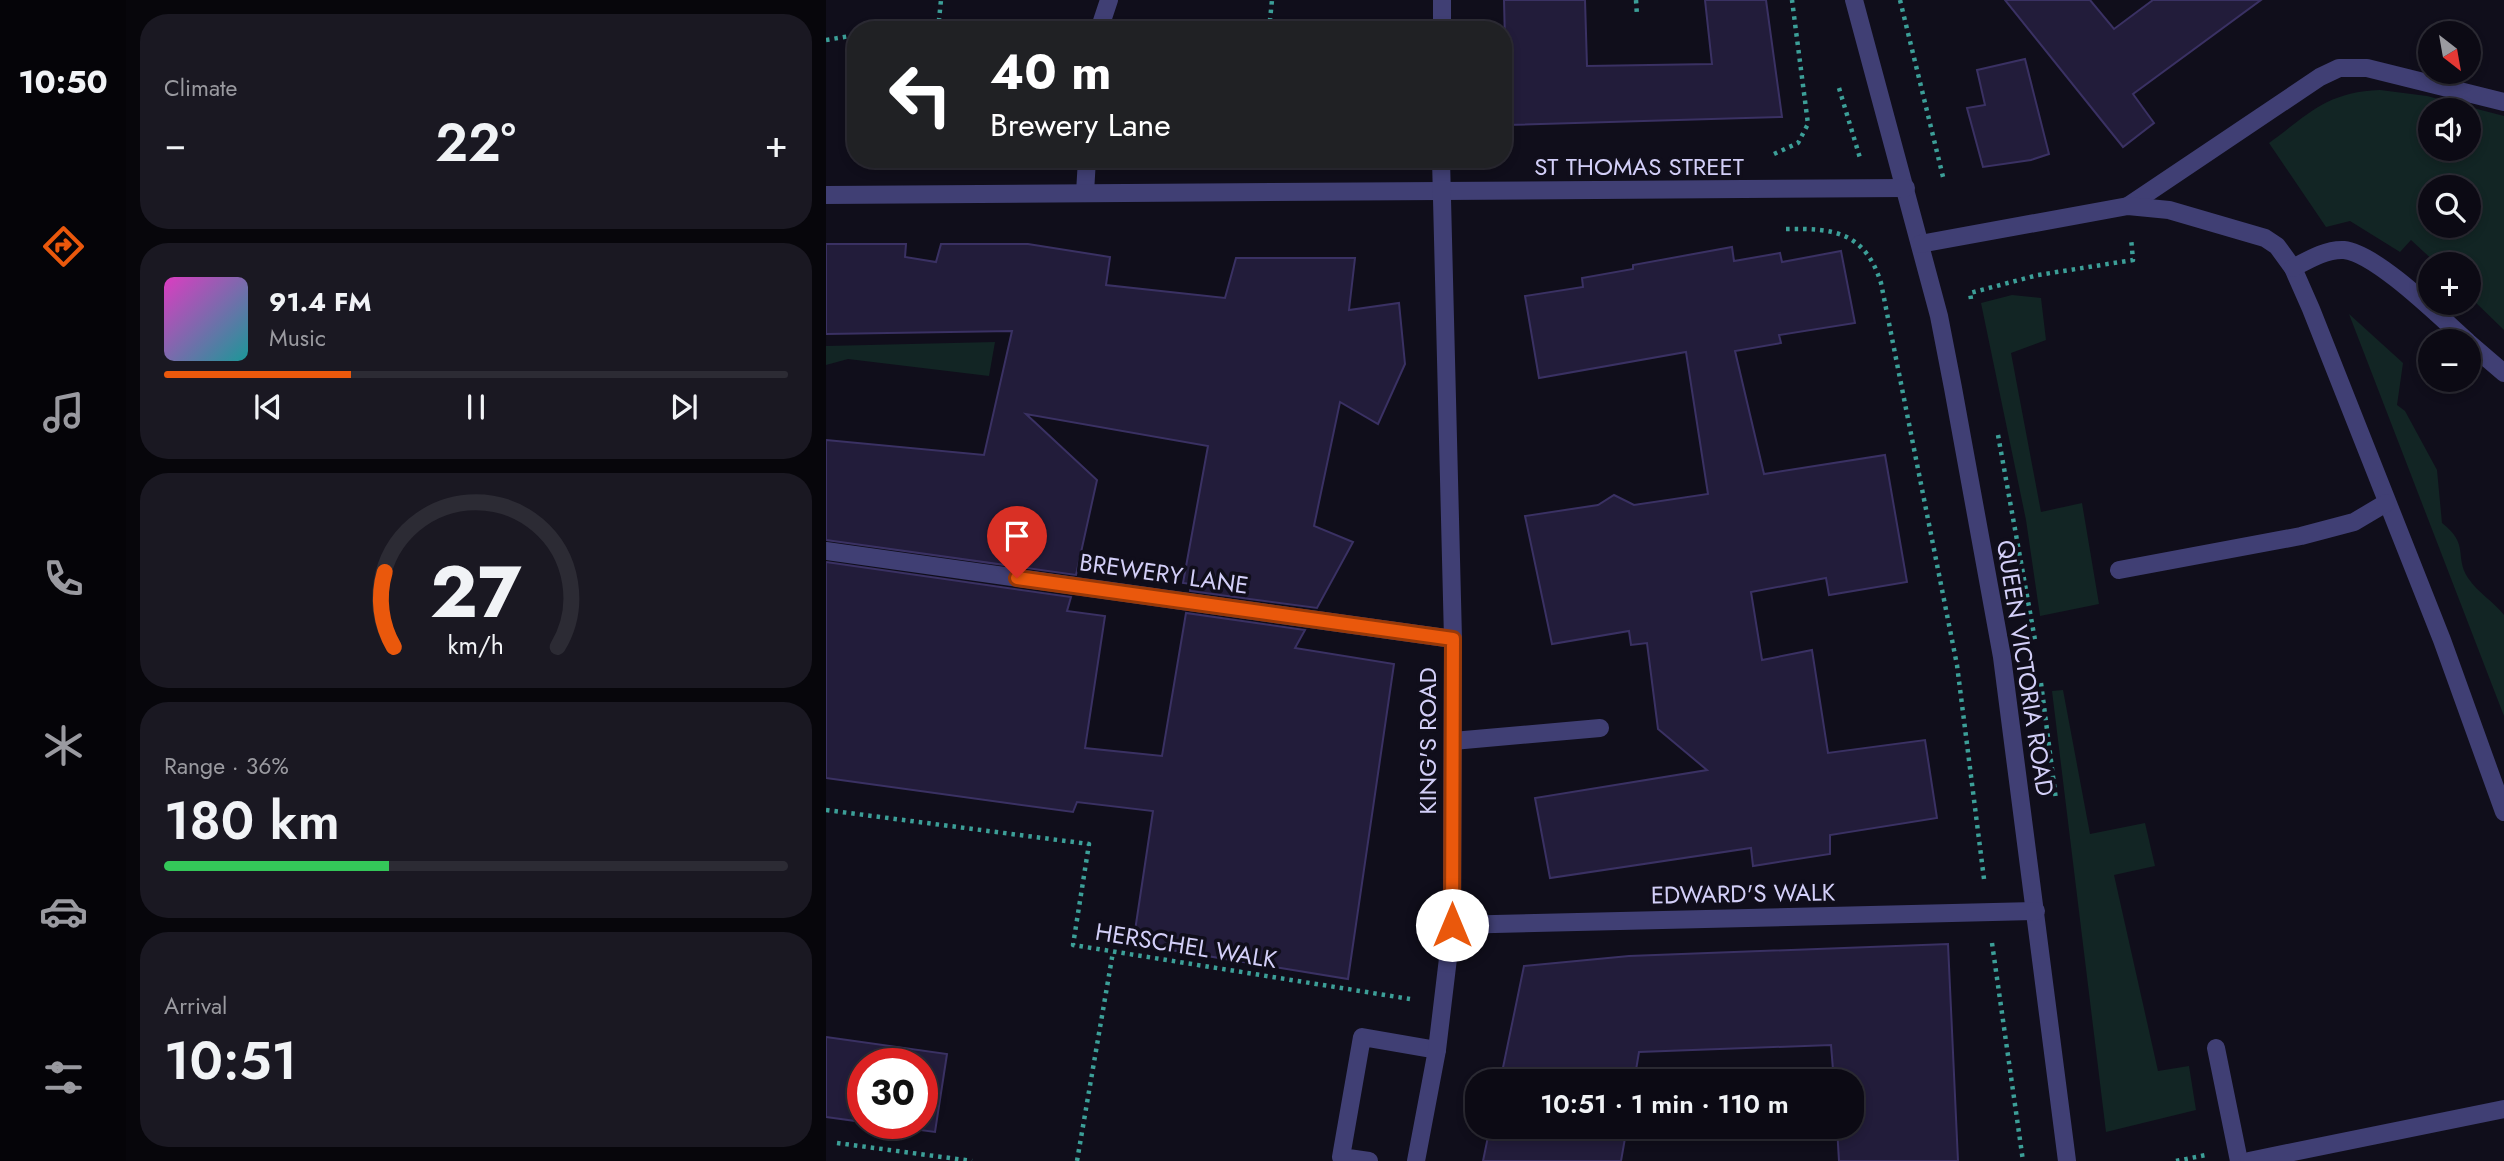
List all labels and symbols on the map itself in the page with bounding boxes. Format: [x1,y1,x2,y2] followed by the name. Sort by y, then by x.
[2418,21,2482,84] north arrow
[1534,149,1744,184] street label: ST THOMAS STREET
[987,506,1047,578] pin
[1988,537,2063,798] street label: QUEEN VICTORIA ROAD
[1077,544,1251,603] street label: BREWERY LANE
[1410,667,1445,815] street label: KING'S ROAD
[1650,874,1836,913] street label: EDWARD'S WALK
[1415,888,1489,962] position arrow
[1093,914,1280,977] street label: HERSCHEL WALK
[847,1048,938,1139] speed limit sign: 30

